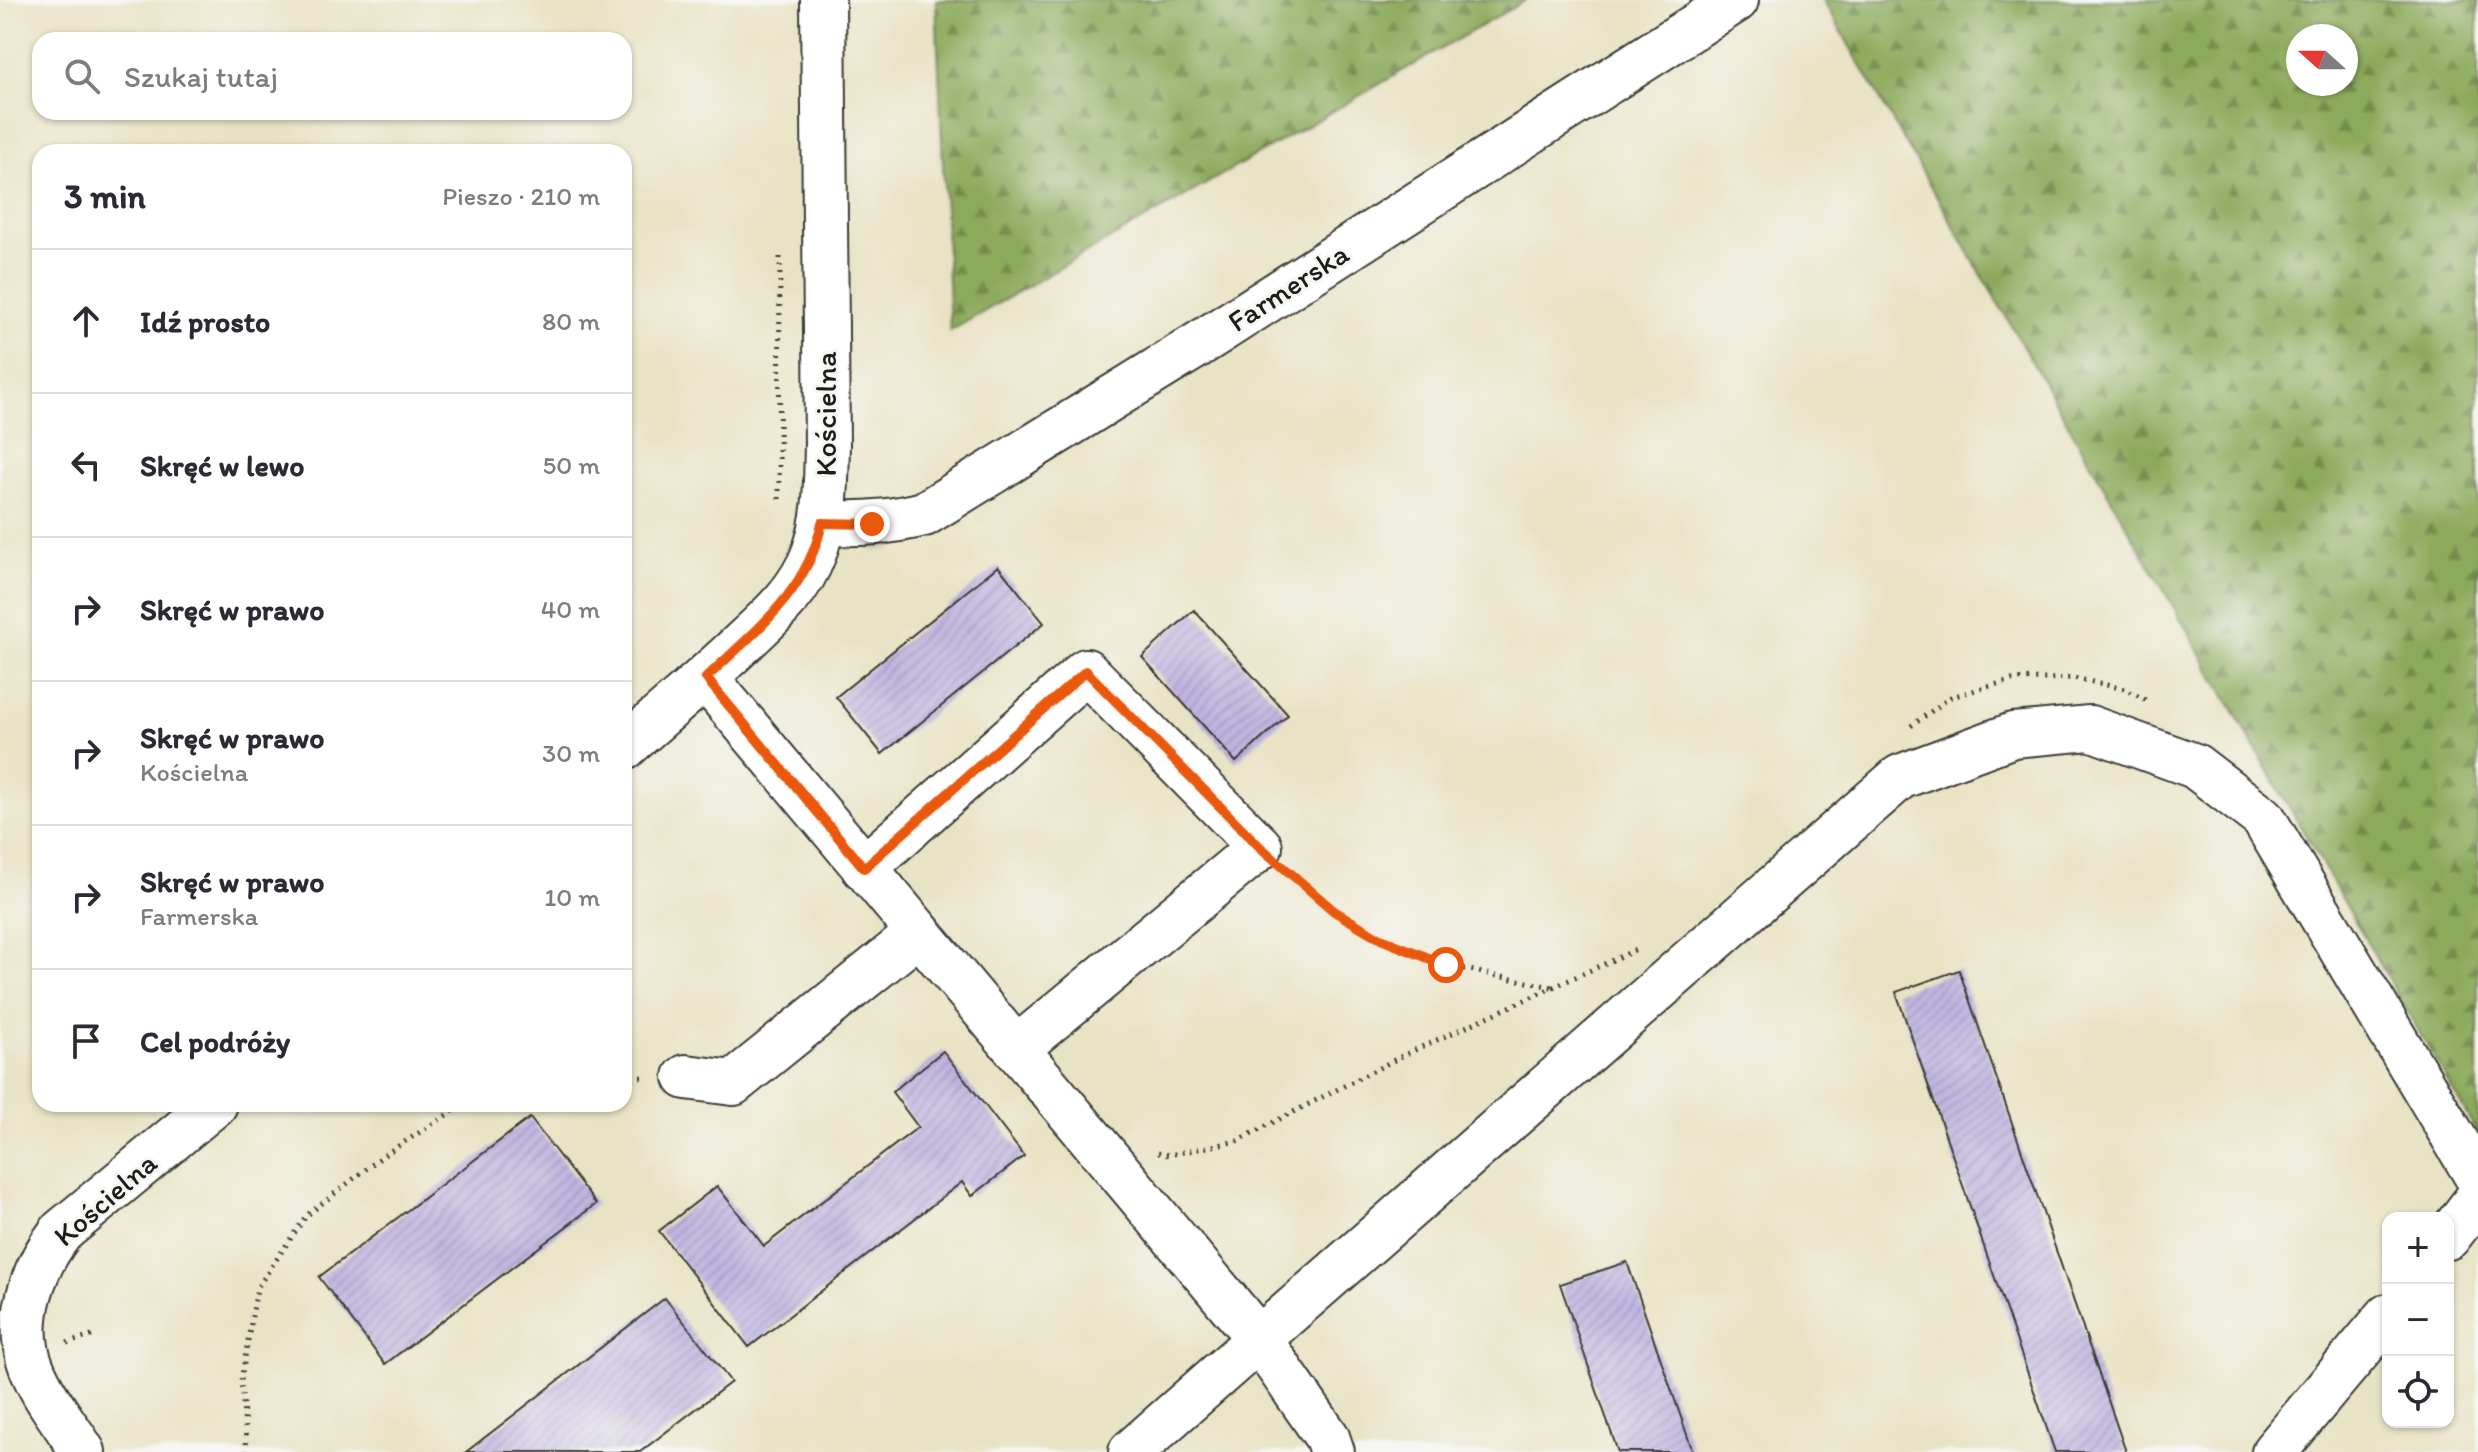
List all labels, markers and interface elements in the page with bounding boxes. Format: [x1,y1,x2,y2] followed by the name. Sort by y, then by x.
[2286,24,2358,96] north arrow
[32,32,632,120] search box
[60,54,104,98] icon: search
[124,58,278,95] text: Szukaj tutaj
[64,176,146,217] text: 3 min
[442,180,600,212] text: Pieszo · 210 m
[1221,234,1356,340] street label: Farmerska
[64,299,108,343] icon: ahead
[140,303,270,340] text: Idź prosto
[542,305,600,337] text: 80 m
[807,351,844,477] street label: Kościelna
[64,443,108,487] icon: left
[140,447,304,484] text: Skręć w lewo
[543,449,600,481] text: 50 m
[854,506,890,542] route end
[64,587,108,631] icon: right
[140,591,324,628] text: Skręć w prawo
[541,593,600,625] text: 40 m
[140,719,324,756] text: Skręć w prawo
[64,731,108,775] icon: right
[542,737,600,769] text: 30 m
[140,756,248,788] text: Kościelna
[140,863,324,900] text: Skręć w prawo
[64,875,108,919] icon: right
[544,881,600,913] text: 10 m
[140,900,258,932] text: Farmerska
[1428,947,1464,983] route start
[64,1019,108,1063] icon: arrive
[140,1023,290,1060] text: Cel podróży
[46,1144,165,1254] street label: Kościelna
[2382,1212,2454,1428] map controls
[2382,1212,2454,1284] button: +
[2382,1284,2454,1356] button: −
[2382,1356,2454,1428] button: locate

